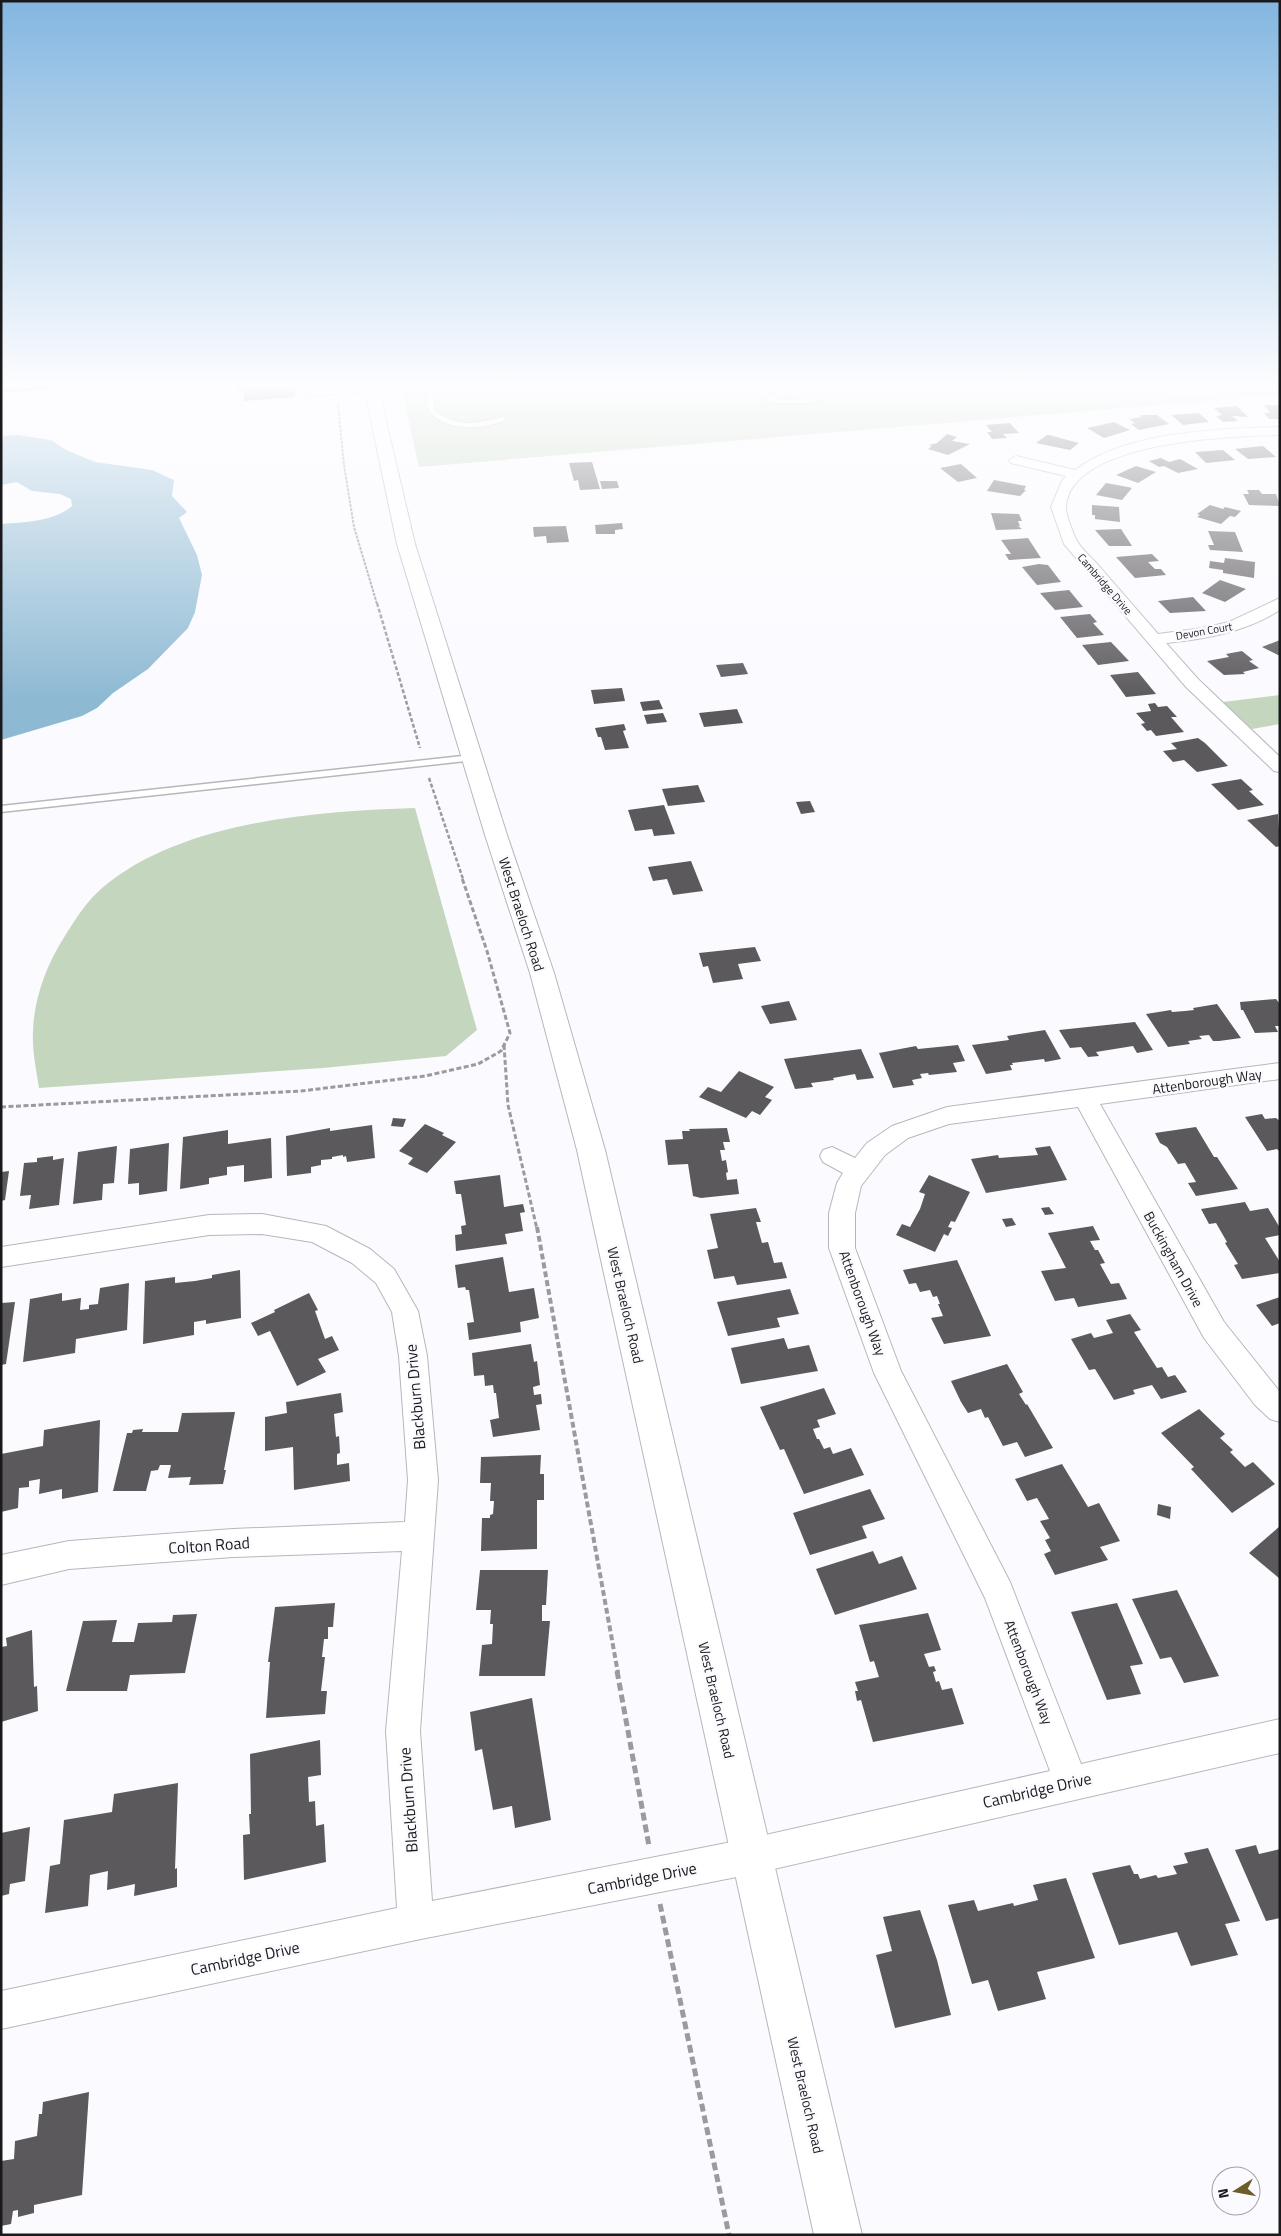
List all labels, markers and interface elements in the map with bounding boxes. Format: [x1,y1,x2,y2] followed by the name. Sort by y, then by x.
[1074,550,1136,618] street label: Cambridge Drive
[1174,618,1234,644] street label: Devon Court
[494,854,550,974] street label: West Braeloch Road
[1151,1063,1263,1099] street label: Attenborough Way
[1139,1207,1209,1311] street label: Buckingham Drive
[602,1245,650,1365] street label: West Braeloch Road
[834,1247,892,1359] street label: Attenborough Way
[398,1343,432,1451] street label: Blackburn Drive
[168,1530,250,1560] street label: Colton Road
[999,1617,1059,1728] street label: Attenborough Way
[693,1640,741,1760] street label: West Braeloch Road
[392,1746,424,1854] street label: Blackburn Drive
[980,1766,1094,1814] street label: Cambridge Drive
[585,1856,699,1900] street label: Cambridge Drive
[188,1935,302,1981] street label: Cambridge Drive
[782,2035,830,2155] street label: West Braeloch Road
[1211,2166,1261,2216] north arrow
[1212,2187,1234,2200] text: N

